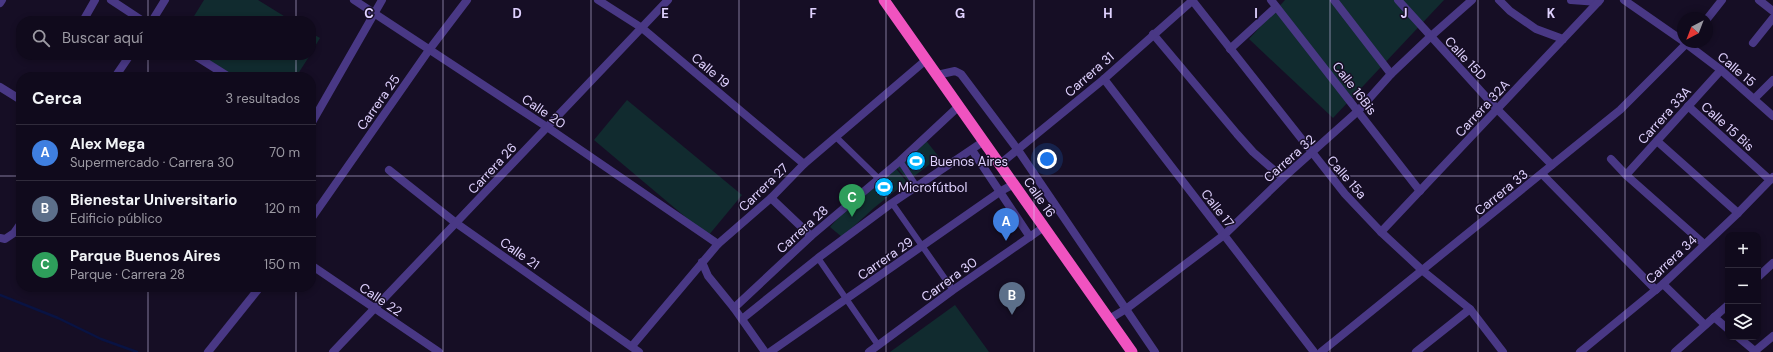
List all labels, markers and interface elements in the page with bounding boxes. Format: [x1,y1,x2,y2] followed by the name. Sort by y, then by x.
[364,5,374,22] text: C
[512,5,522,22] text: D
[661,5,669,22] text: E
[809,5,817,22] text: F
[955,5,965,22] text: G
[1103,5,1113,22] text: H
[1254,5,1258,22] text: I
[1400,5,1408,22] text: J
[1547,5,1556,22] text: K
[1677,12,1713,48] north arrow
[16,16,316,60] search box
[30,27,52,49] icon: search
[62,28,143,48] text: Buscar aquí
[1441,33,1490,84] street label: Calle 15D
[1061,48,1118,100] street label: Carrera 31
[1714,48,1759,90] street label: Calle 15
[688,49,733,91] street label: Calle 19
[1329,58,1381,118] street label: Calle 16Bis
[353,71,404,133] street label: Carrera 25
[1451,76,1513,141] street label: Carrera 32A
[1634,83,1695,148] street label: Carrera 33A
[32,87,82,109] text: Cerca
[225,90,300,107] text: 3 resultados
[519,91,569,132] street label: Calle 20
[1697,98,1758,155] street label: Calle 15 Bis
[1260,131,1319,186] street label: Carrera 32
[70,134,145,154] text: Alex Mega
[464,139,520,198] street label: Carrera 26
[40,144,50,161] text: A
[269,144,300,161] text: 70 m
[1037,149,1057,169] your location
[905,150,927,172] sports icon: Buenos Aires
[1323,152,1370,203] street label: Calle 15a
[930,153,1008,170] place label: Buenos Aires
[70,154,234,171] text: Supermercado · Carrera 30
[735,159,792,215] street label: Carrera 27
[1471,166,1531,219] street label: Carrera 33
[1020,174,1060,221] street label: Calle 16
[873,176,895,198] sports icon: Microfútbol
[898,179,967,196] place label: Microfútbol
[839,184,865,217] pin: C
[1197,186,1238,231] street label: Calle 17
[70,190,237,210] text: Bienestar Universitario
[41,200,49,217] text: B
[265,200,300,217] text: 120 m
[773,202,832,257] street label: Carrera 28
[993,208,1019,241] pin: A
[70,210,163,227] text: Edificio público
[1642,231,1701,287] street label: Carrera 34
[1725,232,1761,340] map controls
[1725,232,1761,268] button: +
[854,233,916,284] street label: Carrera 29
[497,234,543,273] street label: Calle 21
[70,246,221,266] text: Parque Buenos Aires
[918,253,981,305] street label: Carrera 30
[40,256,50,273] text: C
[264,256,300,273] text: 150 m
[70,266,185,283] text: Parque · Carrera 28
[1725,268,1761,304] button: −
[356,279,405,320] street label: Calle 22
[999,282,1025,315] pin: B
[1725,304,1761,340] button: layers

